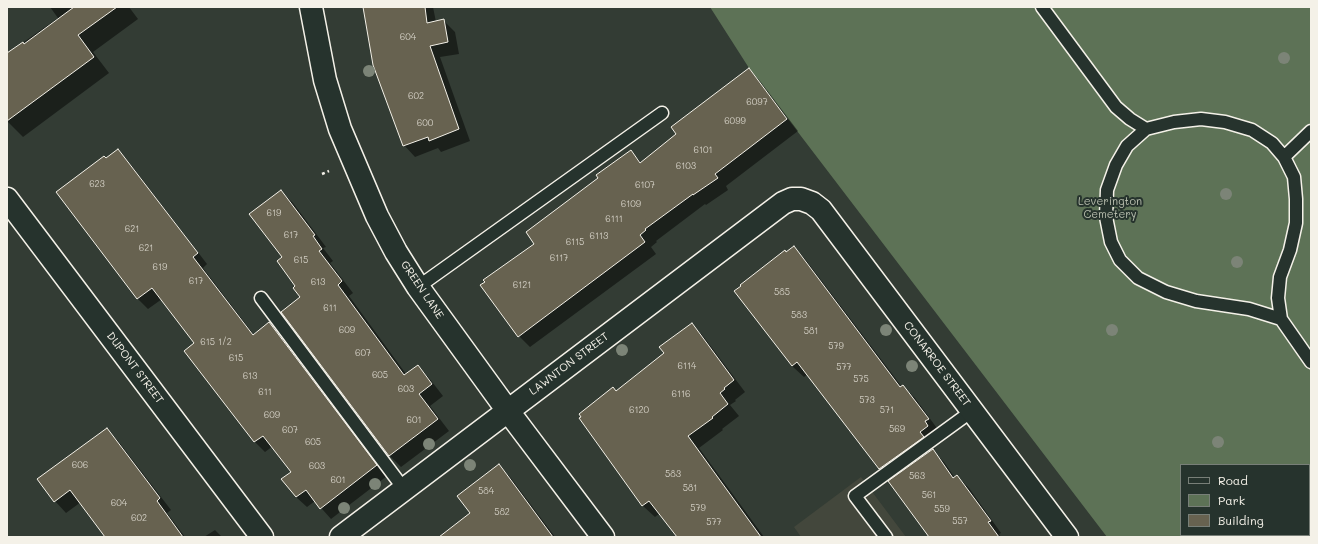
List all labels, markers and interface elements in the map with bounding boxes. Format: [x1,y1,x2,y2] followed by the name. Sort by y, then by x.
[400,32,416,42] house number: 604
[408,91,424,101] house number: 602
[746,97,768,107] house number: 6097
[724,116,746,126] house number: 6099
[417,118,433,128] house number: 600
[693,145,713,155] house number: 6101
[676,161,696,171] house number: 6103
[89,179,105,189] house number: 623
[635,180,655,190] house number: 6107
[1078,195,1142,221] park label: Leverington Cemetery
[621,199,641,209] house number: 6109
[267,208,281,218] house number: 619
[605,214,623,224] house number: 6111
[125,224,139,234] house number: 621
[284,230,298,240] house number: 617
[590,231,608,241] house number: 6113
[566,237,584,247] house number: 6115
[139,243,153,253] house number: 621
[550,253,568,263] house number: 6117
[294,255,308,265] house number: 615
[398,258,446,322] street label: GREEN LANE
[153,262,167,272] house number: 619
[189,276,203,286] house number: 617
[311,277,325,287] house number: 613
[513,280,531,290] house number: 6121
[774,287,790,297] house number: 585
[323,303,337,313] house number: 611
[791,310,807,320] house number: 583
[901,319,973,409] street label: CONARROE STREET
[339,325,355,335] house number: 609
[804,326,818,336] house number: 581
[104,330,166,406] street label: DUPONT STREET
[527,330,611,398] street label: LAWNTON STREET
[200,337,232,347] house number: 615 1/2
[828,341,844,351] house number: 579
[355,348,371,358] house number: 607
[229,353,243,363] house number: 615
[678,361,696,371] house number: 6114
[836,362,852,372] house number: 577
[372,370,388,380] house number: 605
[243,371,257,381] house number: 613
[853,374,869,384] house number: 575
[398,384,414,394] house number: 603
[258,387,272,397] house number: 611
[672,389,690,399] house number: 6116
[859,395,875,405] house number: 573
[629,405,649,415] house number: 6120
[880,405,894,415] house number: 571
[264,410,280,420] house number: 609
[406,415,422,425] house number: 601
[889,424,905,434] house number: 569
[282,425,298,435] house number: 607
[305,437,321,447] house number: 605
[72,460,88,470] house number: 606
[309,461,325,471] house number: 603
[1180,464,1310,536] legend
[665,469,681,479] house number: 583
[909,471,925,481] house number: 563
[1218,472,1248,488] text: Road
[330,475,346,485] house number: 601
[683,483,697,493] house number: 581
[478,486,494,496] house number: 584
[922,490,936,500] house number: 561
[1218,492,1245,508] text: Park
[111,498,127,508] house number: 604
[690,503,706,513] house number: 579
[934,504,950,514] house number: 559
[494,507,510,517] house number: 582
[1218,512,1264,528] text: Building
[131,513,147,523] house number: 602
[952,516,968,526] house number: 557
[706,517,722,527] house number: 577

